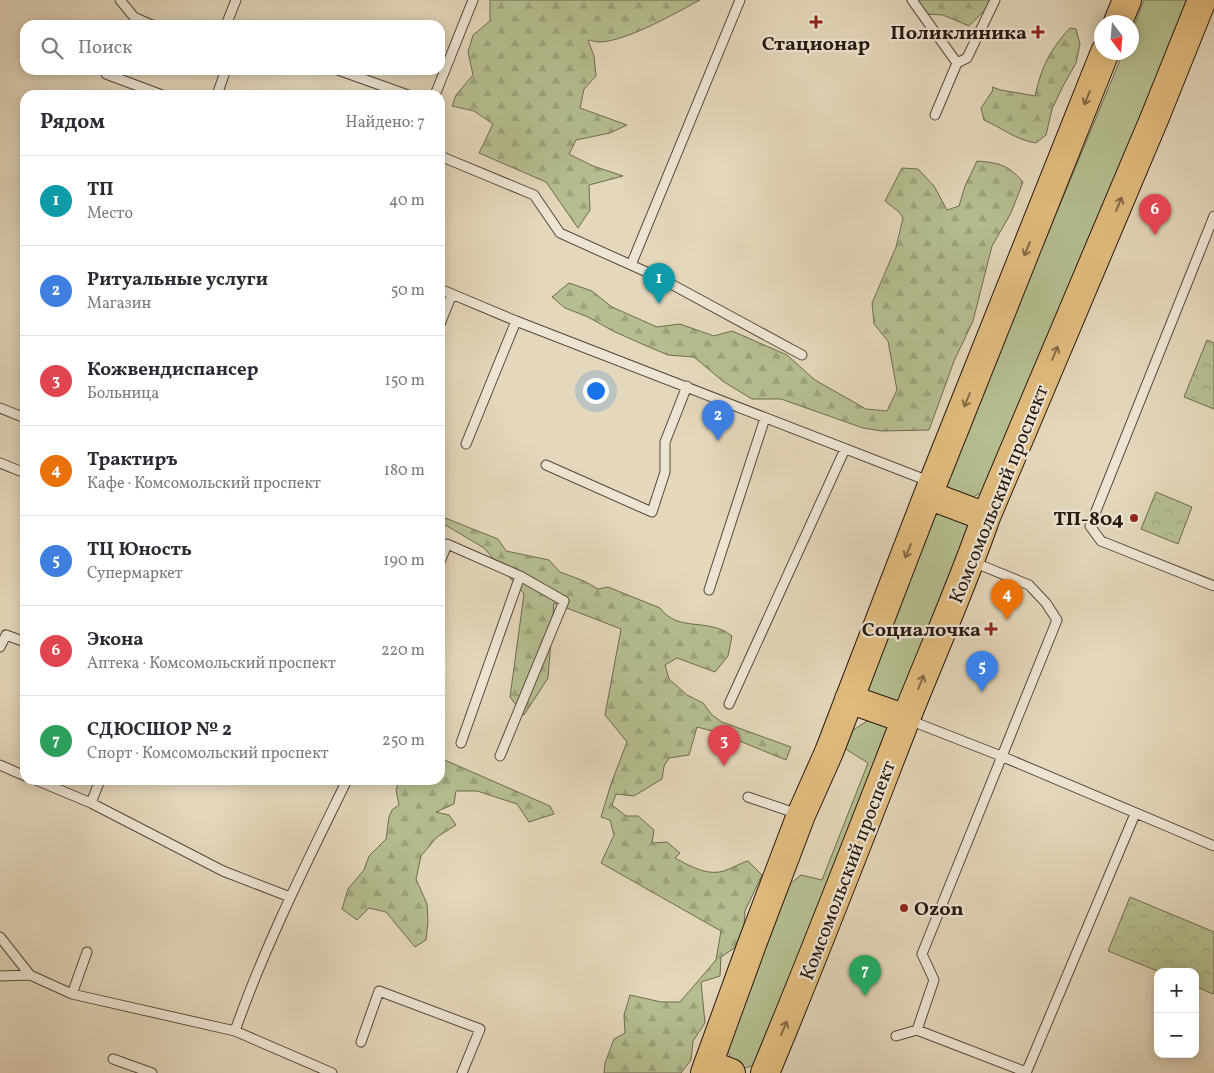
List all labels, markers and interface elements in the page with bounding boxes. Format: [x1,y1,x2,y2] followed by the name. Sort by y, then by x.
[809,15,823,29] marker: Стационар
[1094,15,1139,60] north arrow
[20,20,445,75] search box
[890,20,1027,48] place label: Поликлиника
[1031,25,1045,39] marker: Поликлиника
[762,31,870,59] place label: Стационар
[38,34,66,62] icon: search
[78,35,132,61] text: Поиск
[1082,89,1091,105] one-way arrow
[40,108,105,137] text: Рядом
[346,112,425,134] text: Найдено: 7
[87,177,114,203] text: ТП
[53,190,59,212] text: 1
[389,190,425,212] text: 40 m
[1139,194,1171,235] pin: 6
[1114,197,1124,212] one-way arrow
[87,203,133,225] text: Место
[1022,240,1031,256] one-way arrow
[643,263,675,304] pin: 1
[87,267,268,293] text: Ритуальные услуги
[52,280,60,302] text: 2
[391,280,425,302] text: 50 m
[87,293,151,315] text: Магазин
[1051,346,1061,361] one-way arrow
[87,357,259,383] text: Кожвендиспансер
[52,370,60,392] text: 3
[384,370,425,392] text: 150 m
[583,378,609,404] your location
[943,381,1057,608] street label: Комсомольский проспект
[87,383,159,405] text: Больница
[962,392,971,407] one-way arrow
[702,400,734,441] pin: 2
[87,447,178,473] text: Трактиръ
[51,460,61,482] text: 4
[384,460,425,482] text: 180 m
[87,473,321,495] text: Кафе · Комсомольский проспект
[1053,506,1124,534] place label: ТП-804
[1128,512,1140,524] marker: ТП-804
[87,537,192,563] text: ТЦ Юность
[903,543,912,558] one-way arrow
[52,550,60,572] text: 5
[383,550,425,572] text: 190 m
[87,563,183,585] text: Супермаркет
[991,579,1023,620] pin: 4
[862,617,981,645] place label: Социалочка
[985,623,997,635] marker: Социалочка
[87,627,144,653] text: Экона
[52,640,60,662] text: 6
[381,640,425,662] text: 220 m
[966,651,998,692] pin: 5
[87,653,336,675] text: Аптека · Комсомольский проспект
[917,675,926,690] one-way arrow
[87,717,232,743] text: СДЮСШОР № 2
[708,725,740,766] pin: 3
[52,730,60,752] text: 7
[382,730,425,752] text: 250 m
[87,743,329,765] text: Спорт · Комсомольский проспект
[794,757,904,985] street label: Комсомольский проспект
[914,896,964,924] place label: Ozon
[898,902,910,914] marker: Ozon
[849,955,881,996] pin: 7
[1154,968,1199,1058] map controls
[1154,968,1199,1013] button: +
[1154,1013,1199,1058] button: −
[779,1021,789,1036] one-way arrow

